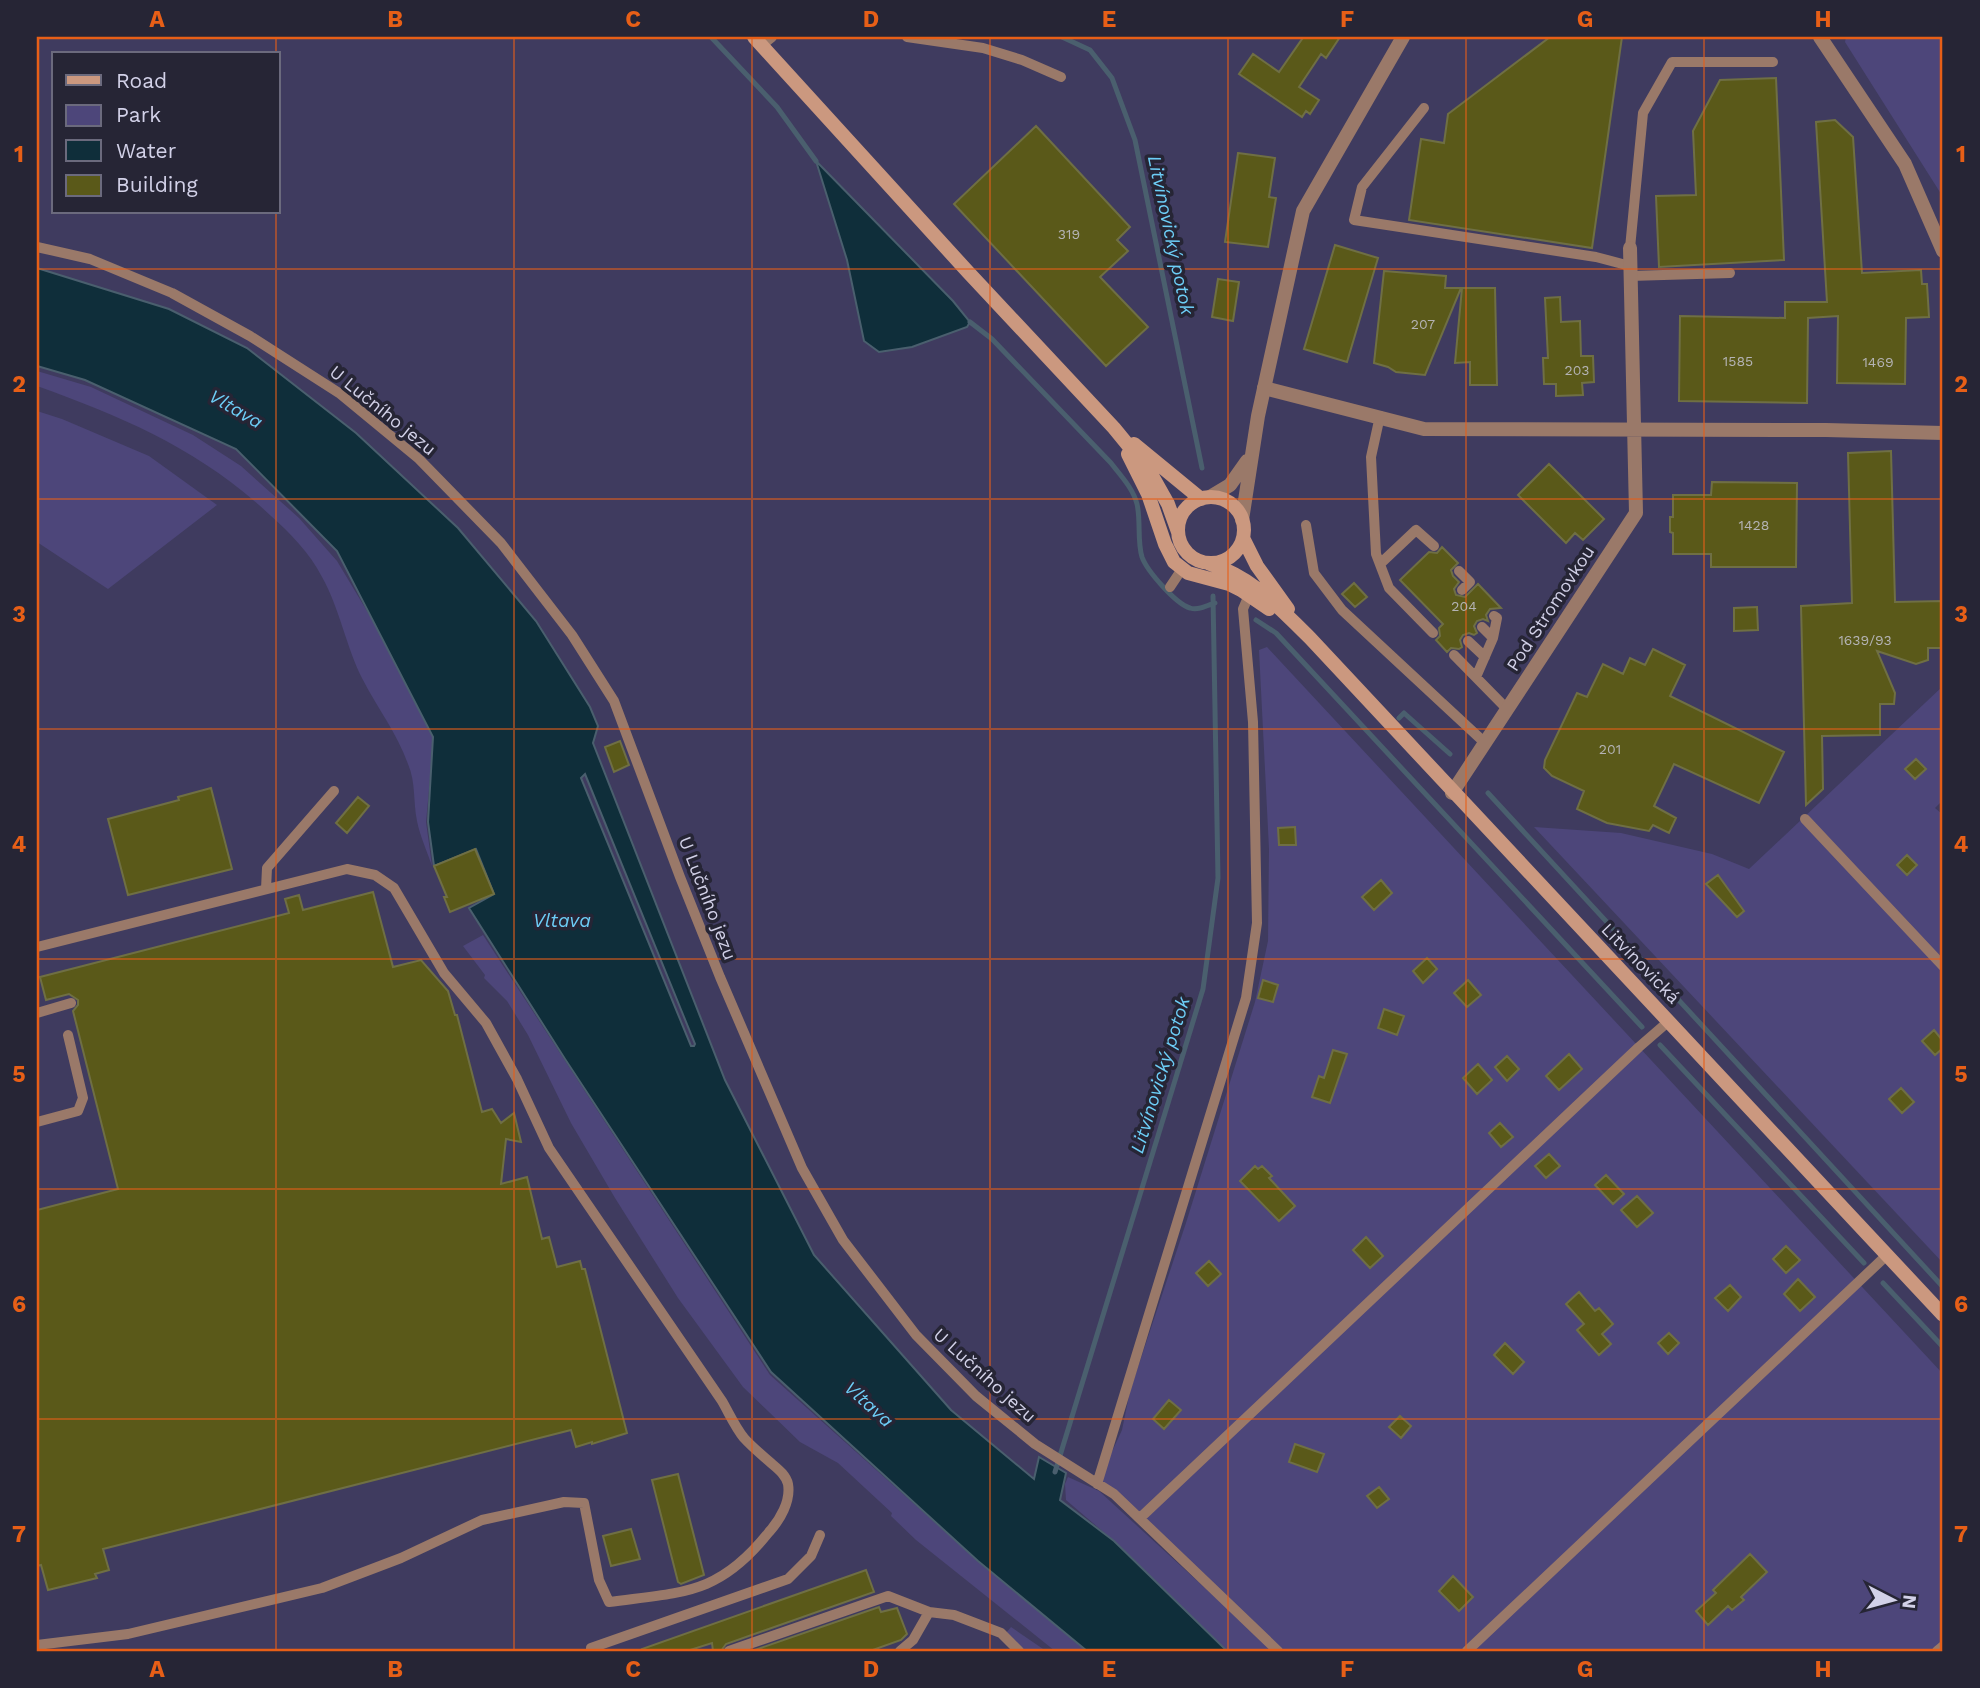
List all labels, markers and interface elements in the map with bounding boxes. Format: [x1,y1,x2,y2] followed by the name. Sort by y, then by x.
[149,6,165,33] text: A
[387,6,403,33] text: B
[625,6,641,33] text: C
[863,6,879,33] text: D
[1102,6,1116,33] text: E
[1340,6,1354,33] text: F
[1577,6,1593,33] text: G
[1814,6,1832,33] text: H
[52,52,280,214] legend
[116,68,167,93] text: Road
[116,102,161,127] text: Park
[116,138,177,163] text: Water
[14,141,24,168] text: 1
[1956,141,1966,168] text: 1
[1143,153,1199,317] water label: Litvínovický potok
[116,172,198,197] text: Building
[1058,226,1080,242] house number: 319
[1411,316,1435,332] house number: 207
[1723,353,1753,369] house number: 1585
[1862,354,1894,370] house number: 1469
[326,361,440,459] street label: U Lučního jezu
[1565,362,1589,378] house number: 203
[12,371,26,398] text: 2
[1954,371,1968,398] text: 2
[205,385,267,434] water label: Vltava
[1739,517,1769,533] house number: 1428
[1502,541,1598,675] street label: Pod Stromovkou
[1451,598,1477,614] house number: 204
[12,601,26,628] text: 3
[1954,601,1968,628] text: 3
[1838,632,1892,648] house number: 1639/93
[1599,741,1621,757] house number: 201
[12,831,27,858] text: 4
[1954,831,1969,858] text: 4
[675,833,741,963] street label: U Lučního jezu
[533,909,591,932] water label: Vltava
[1597,918,1685,1008] street label: Litvínovická
[1125,993,1195,1156] water label: Litvínovický potok
[12,1061,26,1088] text: 5
[1954,1061,1968,1088] text: 5
[12,1291,26,1318] text: 6
[1954,1291,1968,1318] text: 6
[929,1324,1041,1426] street label: U Lučního jezu
[840,1376,899,1432] water label: Vltava
[12,1521,26,1548] text: 7
[1954,1521,1968,1548] text: 7
[1857,1566,1927,1636] north arrow
[1897,1594,1922,1610] text: N
[149,1656,165,1683] text: A
[387,1656,403,1683] text: B
[625,1656,641,1683] text: C
[863,1656,879,1683] text: D
[1102,1656,1116,1683] text: E
[1340,1656,1354,1683] text: F
[1577,1656,1593,1683] text: G
[1814,1656,1832,1683] text: H

